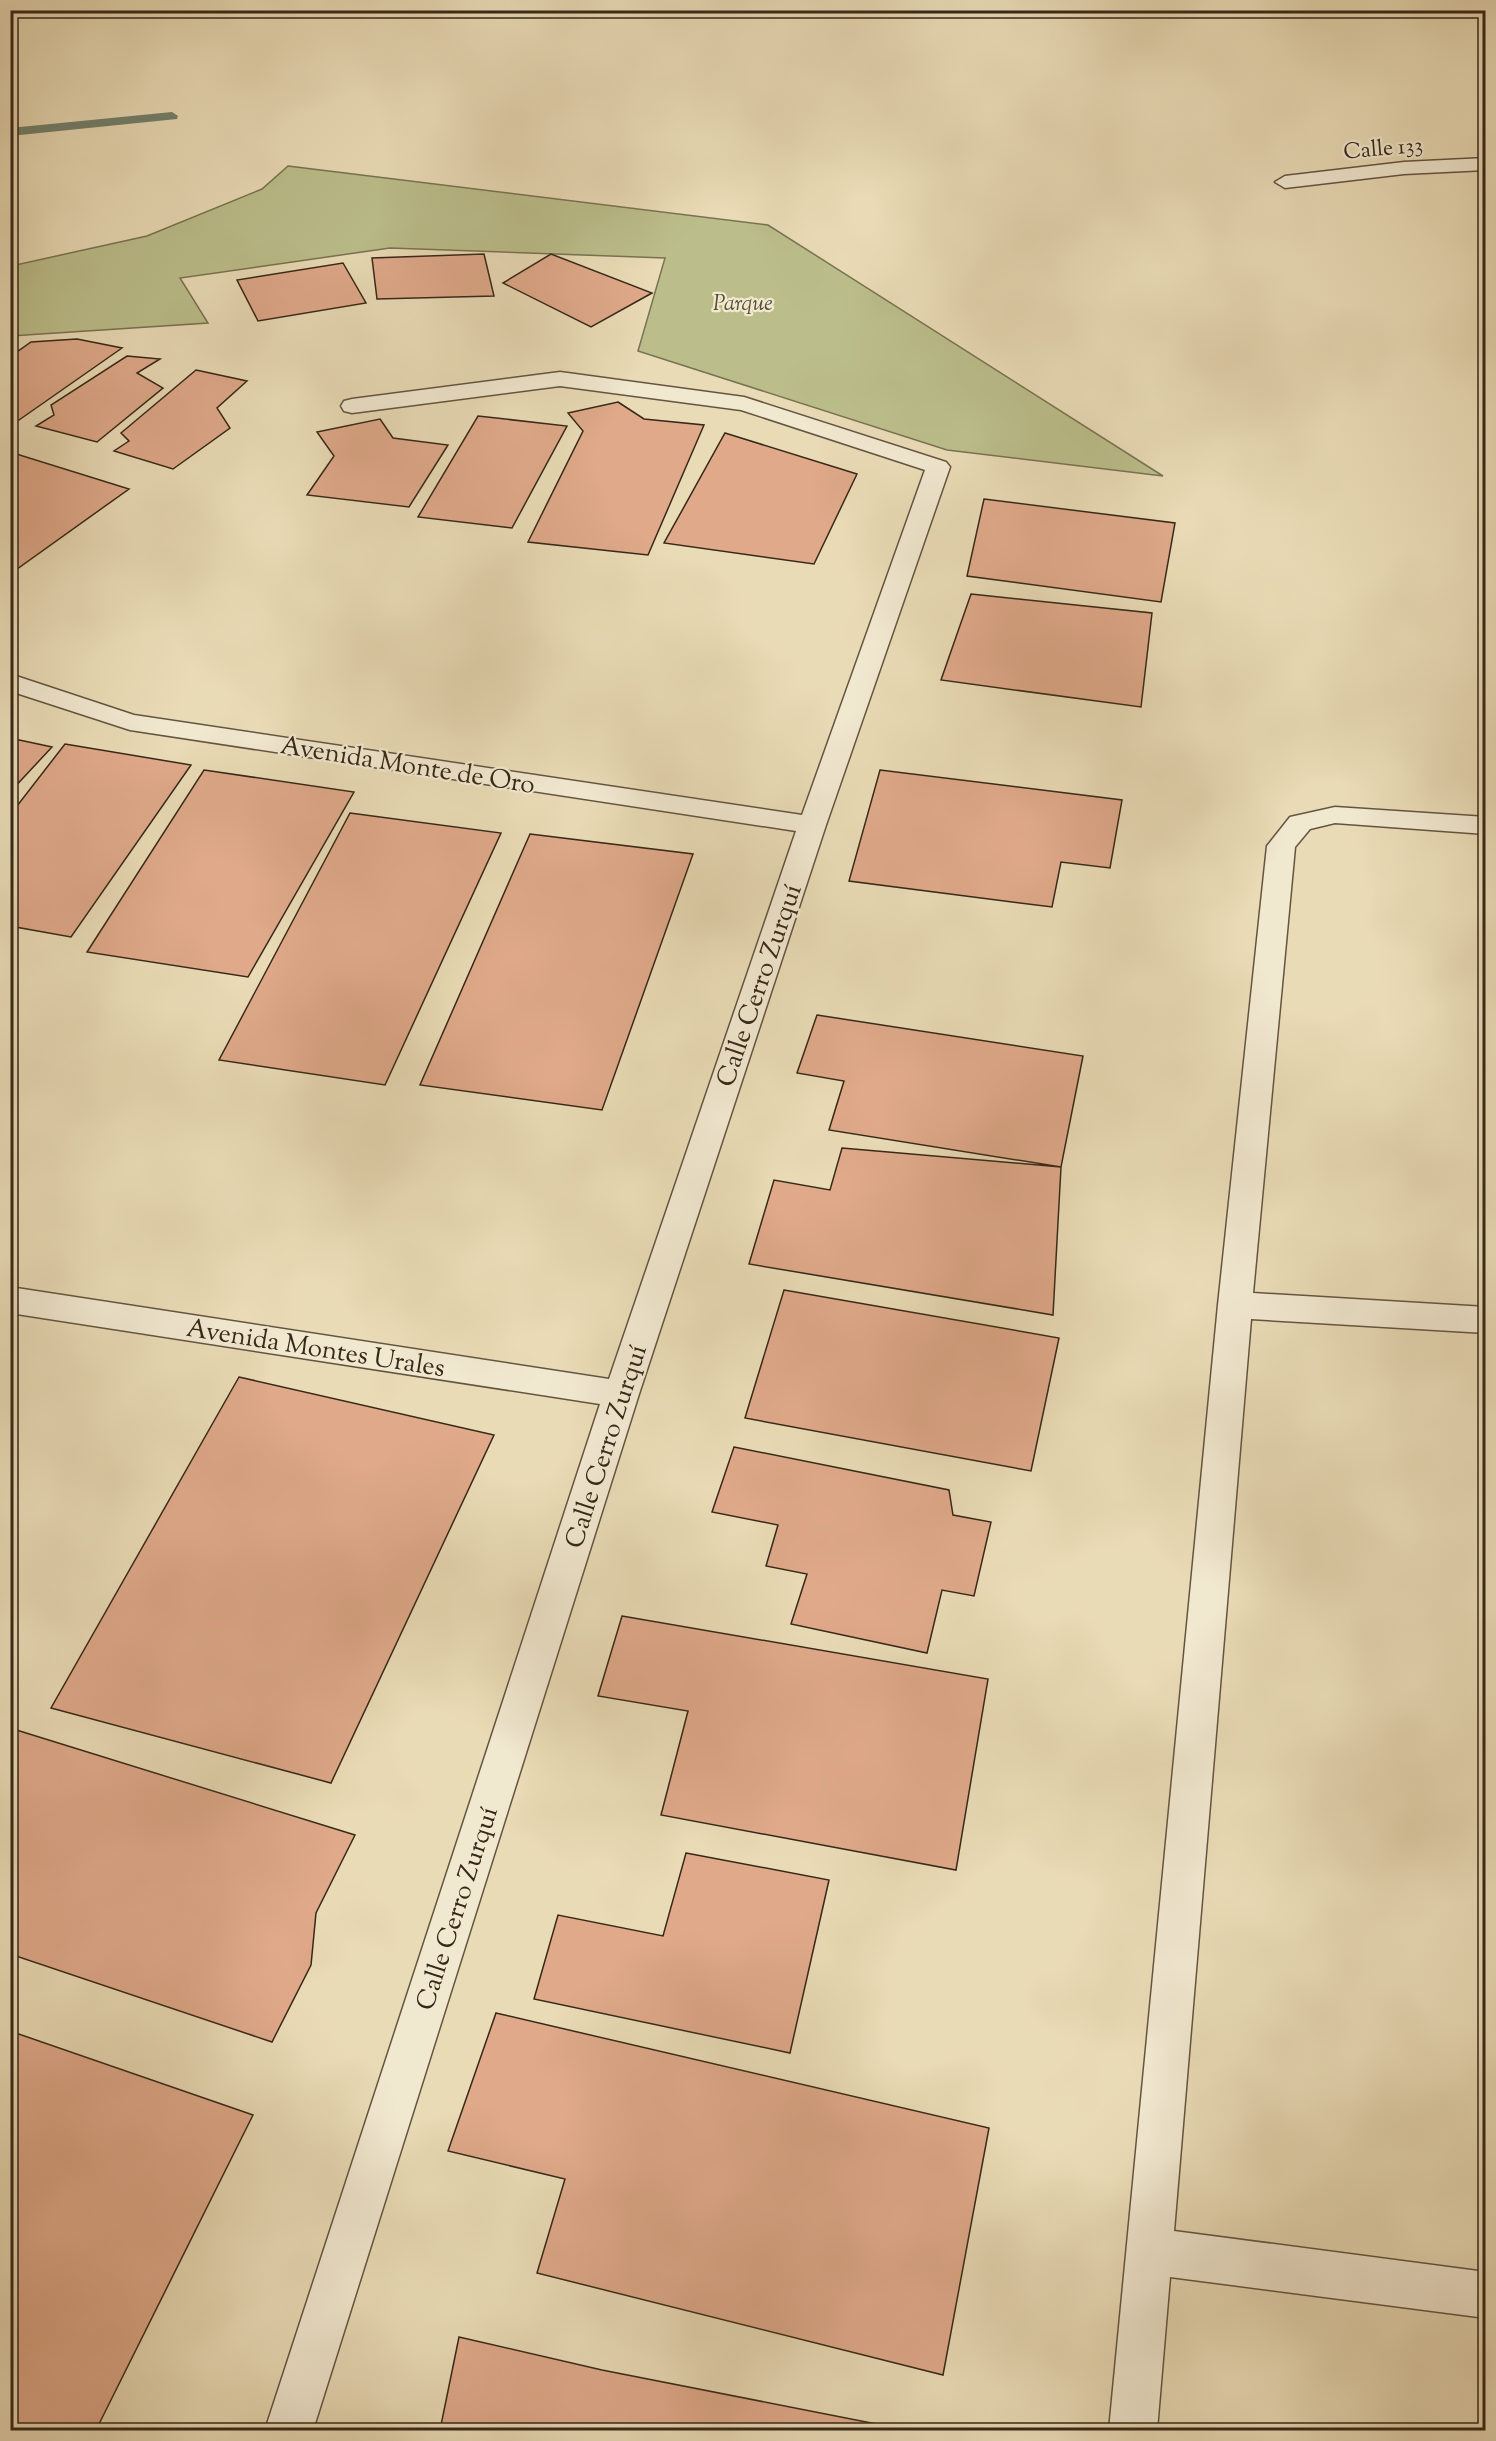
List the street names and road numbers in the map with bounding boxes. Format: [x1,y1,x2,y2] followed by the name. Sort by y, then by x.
[1342,131,1424,169] street label: Calle 133
[278,728,537,805] street label: Avenida Monte de Oro
[708,880,812,1092] street label: Calle Cerro Zurquí
[184,1311,448,1388] street label: Avenida Montes Urales
[557,1340,658,1553] street label: Calle Cerro Zurquí
[408,1802,509,2015] street label: Calle Cerro Zurquí

